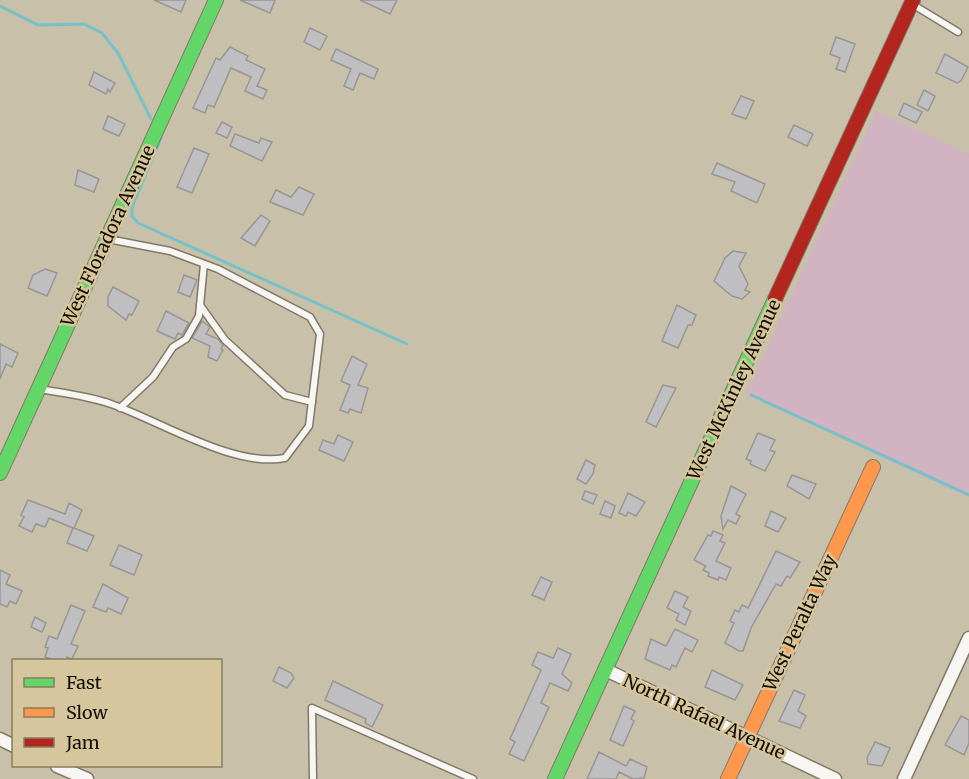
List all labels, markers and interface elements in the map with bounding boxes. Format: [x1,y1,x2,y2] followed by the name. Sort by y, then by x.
[55,141,160,331] street label: West Floradora Avenue
[681,296,786,485] street label: West McKinley Avenue
[757,550,842,696] street label: West Peralta Way
[12,659,222,767] legend
[619,669,789,764] street label: North Rafael Avenue
[66,671,102,694] text: Fast
[66,701,109,724] text: Slow
[65,731,100,754] text: Jam

